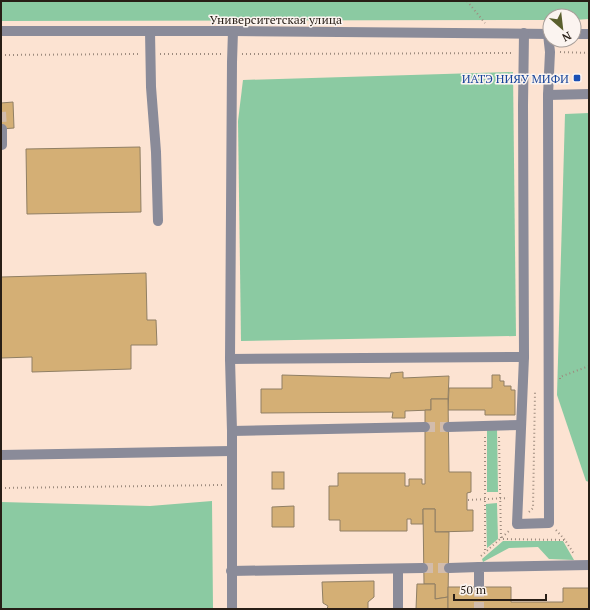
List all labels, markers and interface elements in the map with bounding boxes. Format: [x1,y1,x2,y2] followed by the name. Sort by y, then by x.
[542,8,582,48] north arrow
[210,12,342,27] street label: Университетская улица
[559,29,574,45] text: N
[462,71,569,86] place label: ИАТЭ НИЯУ МИФИ
[572,73,582,83] marker: ИАТЭ НИЯУ МИФИ
[454,576,546,602] scale bar
[460,582,487,597] text: 50 m

